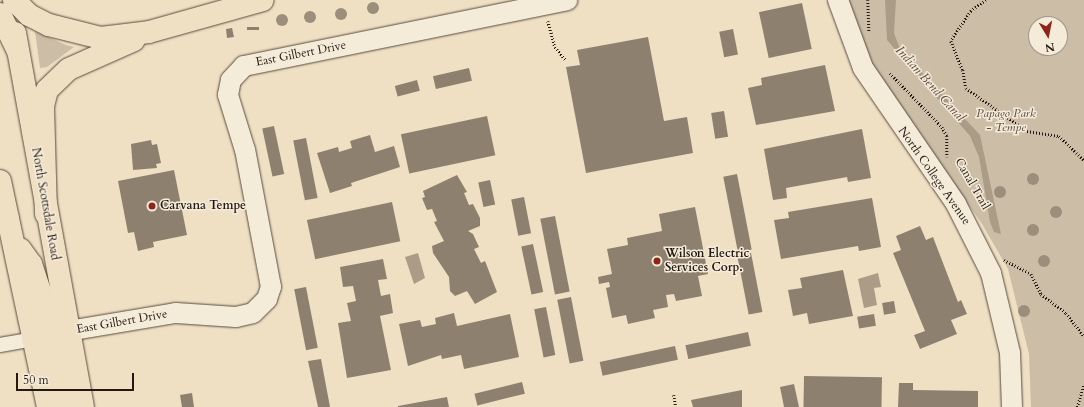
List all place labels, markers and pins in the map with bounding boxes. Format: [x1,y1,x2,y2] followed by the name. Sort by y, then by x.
[160,199,246,213] place label: Carvana Tempe
[147,201,157,211] marker: Carvana Tempe
[665,247,749,275] place label: Wilson Electric Services Corp.
[652,256,662,266] marker: Wilson Electric Services Corp.

